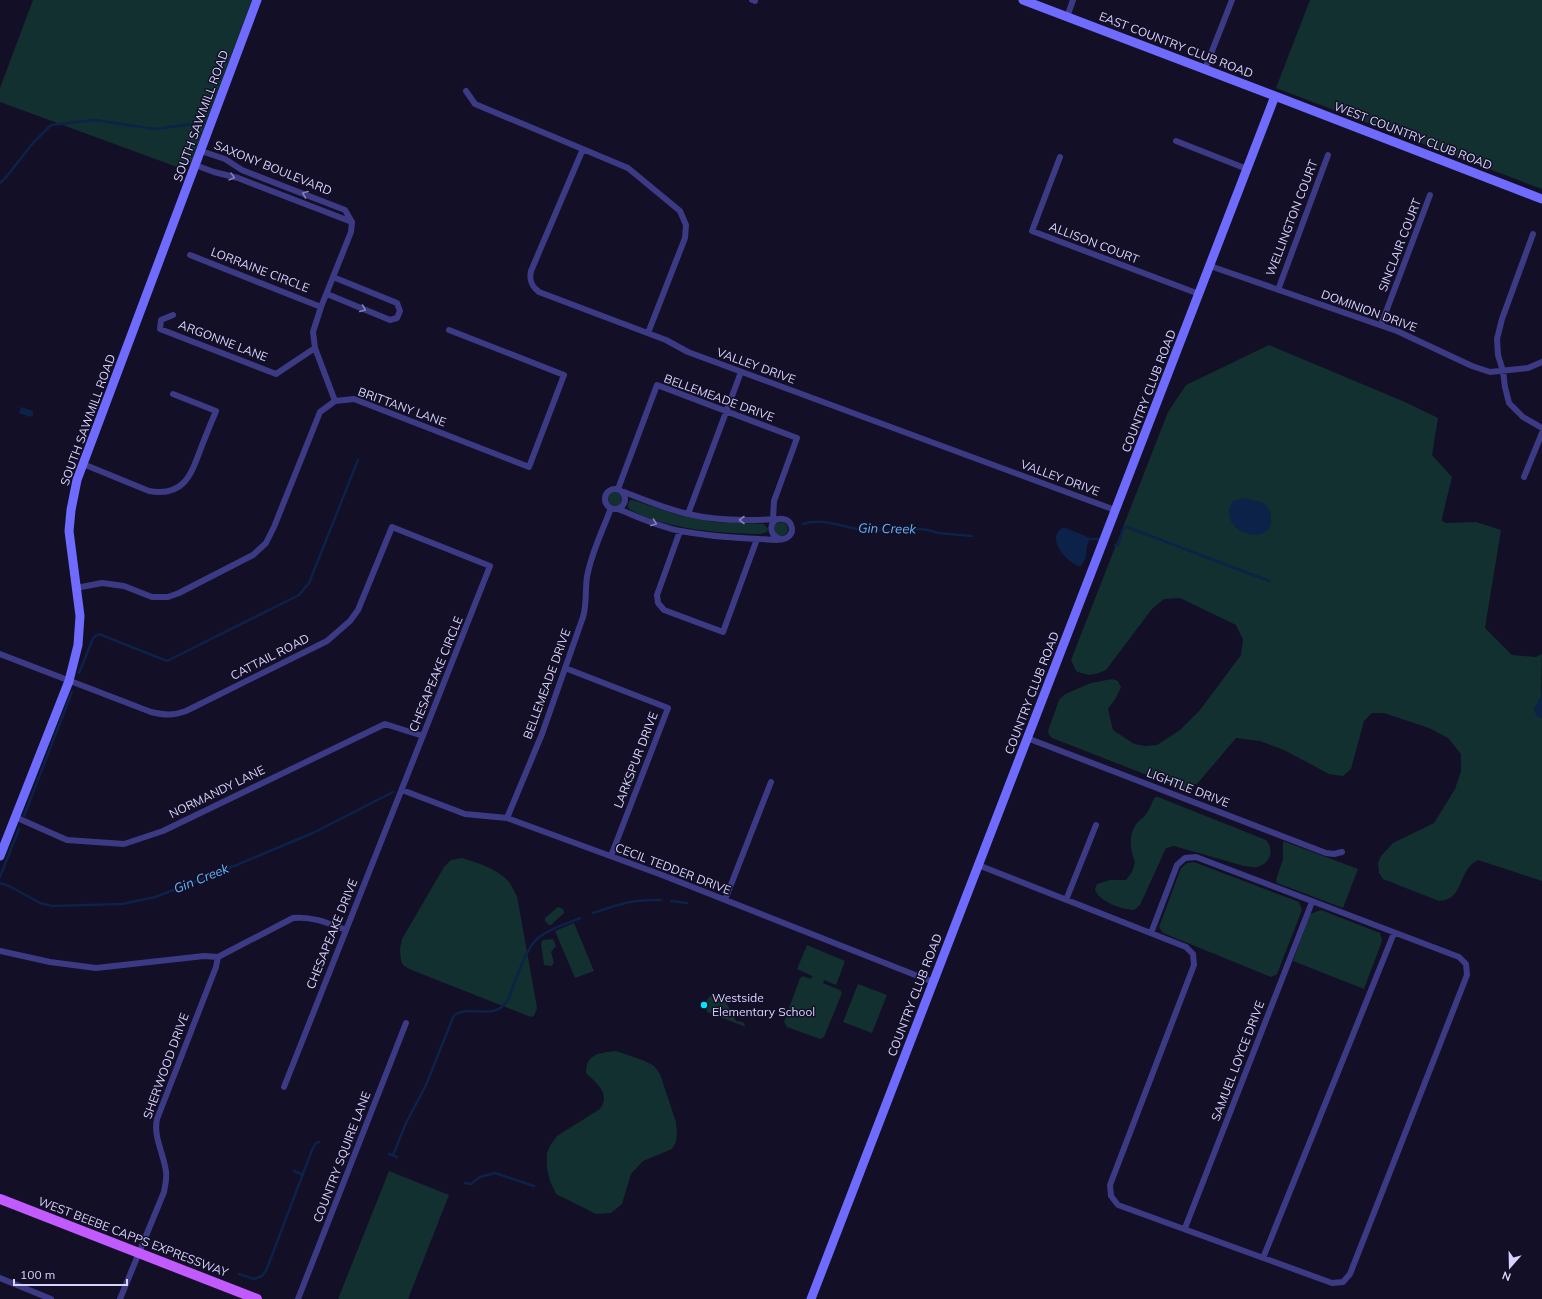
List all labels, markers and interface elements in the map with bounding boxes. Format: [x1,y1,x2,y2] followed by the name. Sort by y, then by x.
[1097,8,1255,81] street label: EAST COUNTRY CLUB ROAD
[170,48,231,184] street label: SOUTH SAWMILL ROAD
[1332,98,1495,173] street label: WEST COUNTRY CLUB ROAD
[212,137,334,198] street label: SAXONY BOULEVARD
[1262,157,1321,278] street label: WELLINGTON COURT
[228,172,235,181] one-way arrow
[302,191,309,199] one-way arrow
[1375,195,1424,294] street label: SINCLAIR COURT
[1047,218,1142,267] street label: ALLISON COURT
[209,244,312,295] street label: LORRAINE CIRCLE
[1319,286,1419,335] street label: DOMINION DRIVE
[359,304,366,312] one-way arrow
[176,317,270,364] street label: ARGONNE LANE
[1118,327,1179,454] street label: COUNTRY CLUB ROAD
[715,344,798,387] street label: VALLEY DRIVE
[57,352,118,488] street label: SOUTH SAWMILL ROAD
[662,371,776,424] street label: BELLEMEADE DRIVE
[356,384,448,429] street label: BRITTANY LANE
[1019,456,1102,499] street label: VALLEY DRIVE
[739,516,745,524] one-way arrow
[651,518,658,526] one-way arrow
[858,519,916,537] water label: Gin Creek
[405,614,466,734] street label: CHESAPEAKE CIRCLE
[520,627,573,741] street label: BELLEMEADE DRIVE
[1001,629,1062,756] street label: COUNTRY CLUB ROAD
[228,630,312,683] street label: CATTAIL ROAD
[610,710,661,810] street label: LARKSPUR DRIVE
[166,762,267,821] street label: NORMANDY LANE
[1145,765,1232,810] street label: LIGHTLE DRIVE
[613,840,733,898] street label: CECIL TEDDER DRIVE
[171,860,231,896] water label: Gin Creek
[303,876,361,991] street label: CHESAPEAKE DRIVE
[884,931,945,1058] street label: COUNTRY CLUB ROAD
[712,990,815,1019] place label: Westside Elementary School
[1208,998,1267,1123] street label: SAMUEL LOYCE DRIVE
[699,1000,709,1010] marker: Westside Elementary School
[139,1011,192,1121] street label: SHERWOOD DRIVE
[310,1089,373,1224] street label: COUNTRY SQUIRE LANE
[36,1193,231,1280] street label: WEST BEEBE CAPPS EXPRESSWAY
[1490,1247,1530,1287] north arrow
[14,1261,127,1287] scale bar
[20,1267,55,1282] text: 100 m
[1500,1268,1513,1284] text: N

